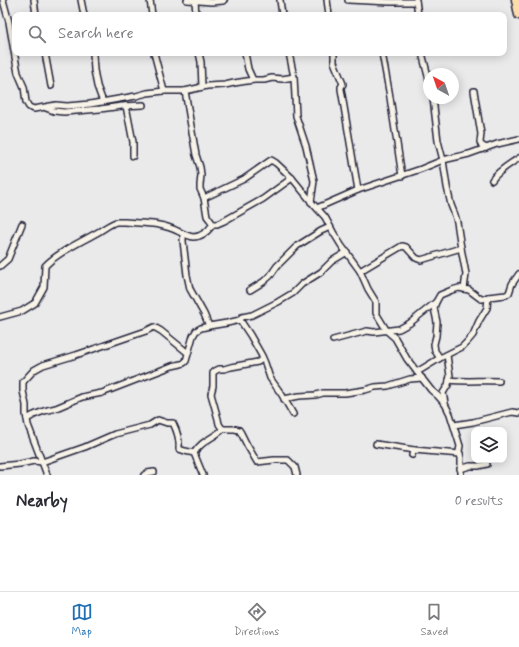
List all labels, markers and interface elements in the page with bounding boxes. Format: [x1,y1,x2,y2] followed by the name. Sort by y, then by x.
[12,12,507,56] search box
[26,23,48,45] icon: search
[58,24,134,44] text: Search here
[423,68,459,104] north arrow
[471,427,507,463] map controls
[471,427,507,463] button: layers
[16,490,68,512] text: Nearby
[455,493,503,510] text: 0 results
[71,601,93,639] tab: Map
[234,601,279,639] tab: Directions
[421,601,448,639] tab: Saved

